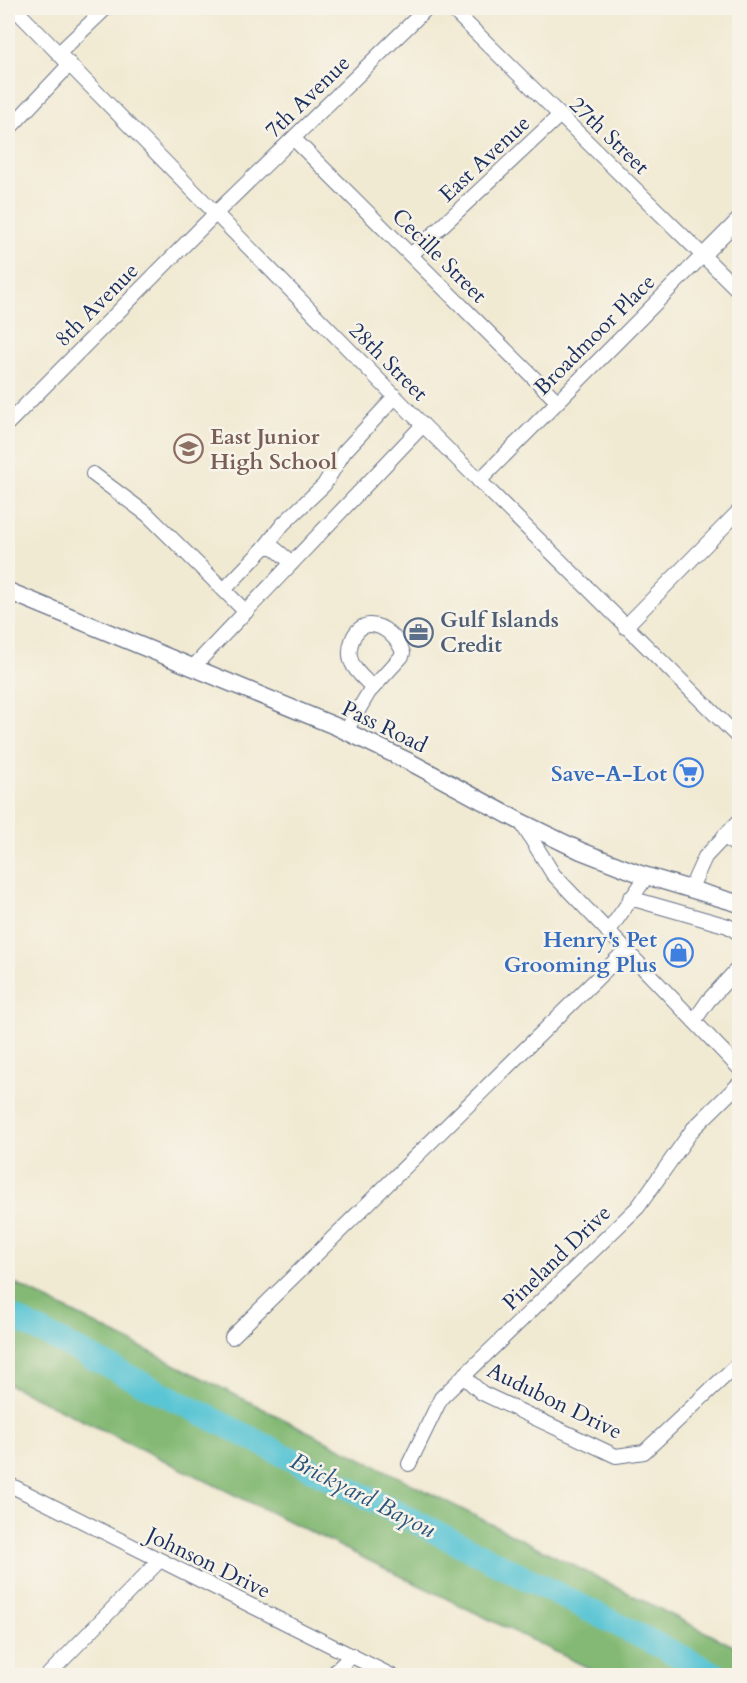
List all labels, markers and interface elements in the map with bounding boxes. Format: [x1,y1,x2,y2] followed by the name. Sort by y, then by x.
[259,49,357,145] street label: 7th Avenue
[563,90,656,181] street label: 27th Street
[433,109,537,209] street label: East Avenue
[385,202,493,310] street label: Cecille Street
[48,256,145,353] street label: 8th Avenue
[527,267,662,402] street label: Broadmoor Place
[342,316,434,408] street label: 28th Street
[210,422,338,477] place label: East Junior High School
[173,433,205,465] school or university icon: East Junior High School
[440,605,559,660] place label: Gulf Islands Credit
[403,616,435,648] office icon: Gulf Islands Credit
[337,693,433,761] street label: Pass Road
[672,757,704,789] supermarket icon: Save-A-Lot
[551,759,667,789] place label: Save-A-Lot
[504,925,657,980] place label: Henry's Pet Grooming Plus
[662,936,694,968] shop icon: Henry's Pet Grooming Plus
[496,1198,618,1317] street label: Pineland Drive
[482,1355,627,1447] street label: Audubon Drive
[284,1445,441,1546] water label: Brickyard Bayou
[139,1519,276,1606] street label: Johnson Drive

